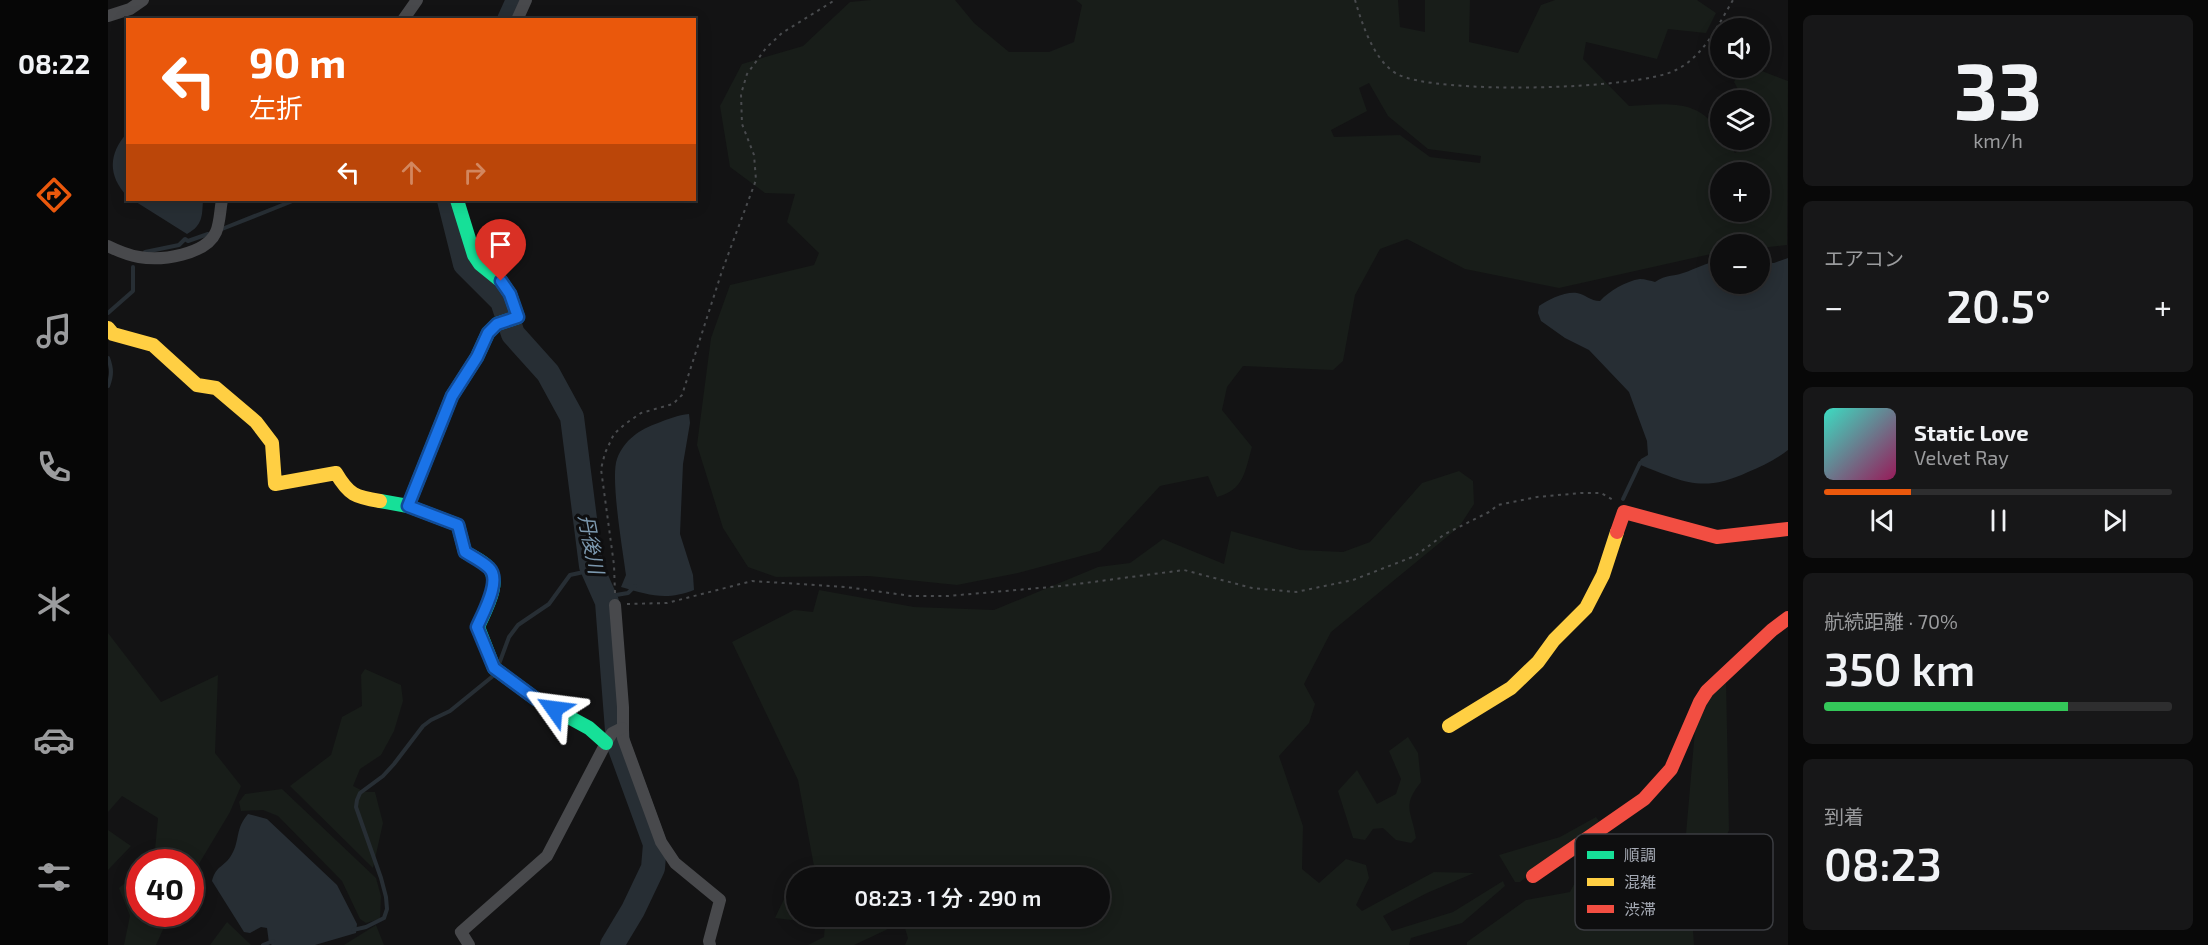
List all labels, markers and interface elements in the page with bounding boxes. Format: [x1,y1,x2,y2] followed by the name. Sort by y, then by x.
[1710,18,1770,294] map controls
[1710,18,1770,78] button: sound
[249,36,346,86] text: 90 m
[150,42,228,120] icon: left
[1954,42,2042,136] text: 33
[18,47,90,79] text: 08:22
[1710,90,1770,150] button: layers
[249,91,303,123] text: 左折
[1973,128,2023,152] text: km/h
[332,156,365,189] icon: left
[395,156,428,189] icon: ahead
[458,156,491,189] icon: right
[1710,162,1770,222] button: +
[33,174,75,216] icon: directions
[475,219,526,281] pin
[484,228,517,261] icon: arrive
[1710,234,1770,294] button: −
[1824,246,1904,270] text: エアコン
[1946,278,2051,332] text: 20.5°
[1824,286,1843,326] text: −
[2154,286,2172,326] text: +
[33,310,75,352] icon: music
[1914,419,2029,445] text: Static Love
[1914,445,2009,469] text: Velvet Ray
[33,446,75,488] icon: phone
[1866,504,1899,537] icon: previous
[1982,504,2015,537] icon: pause
[2098,504,2131,537] icon: next
[574,512,610,578] water label: 丹後川
[33,583,75,625] icon: climate
[1824,609,1958,633] text: 航続距離 · 70%
[1824,641,1975,695] text: 350 km
[522,677,586,741] position arrow
[33,719,75,761] icon: car
[1824,804,1864,828] text: 到着
[1575,834,1773,930] legend
[1824,836,1942,890] text: 08:23
[1624,845,1656,864] text: 順調
[126,849,204,927] speed limit sign: 40
[33,856,75,898] icon: filters
[1624,872,1656,891] text: 混雑
[855,884,1041,910] text: 08:23 · 1 分 · 290 m
[1624,899,1656,918] text: 渋滞

